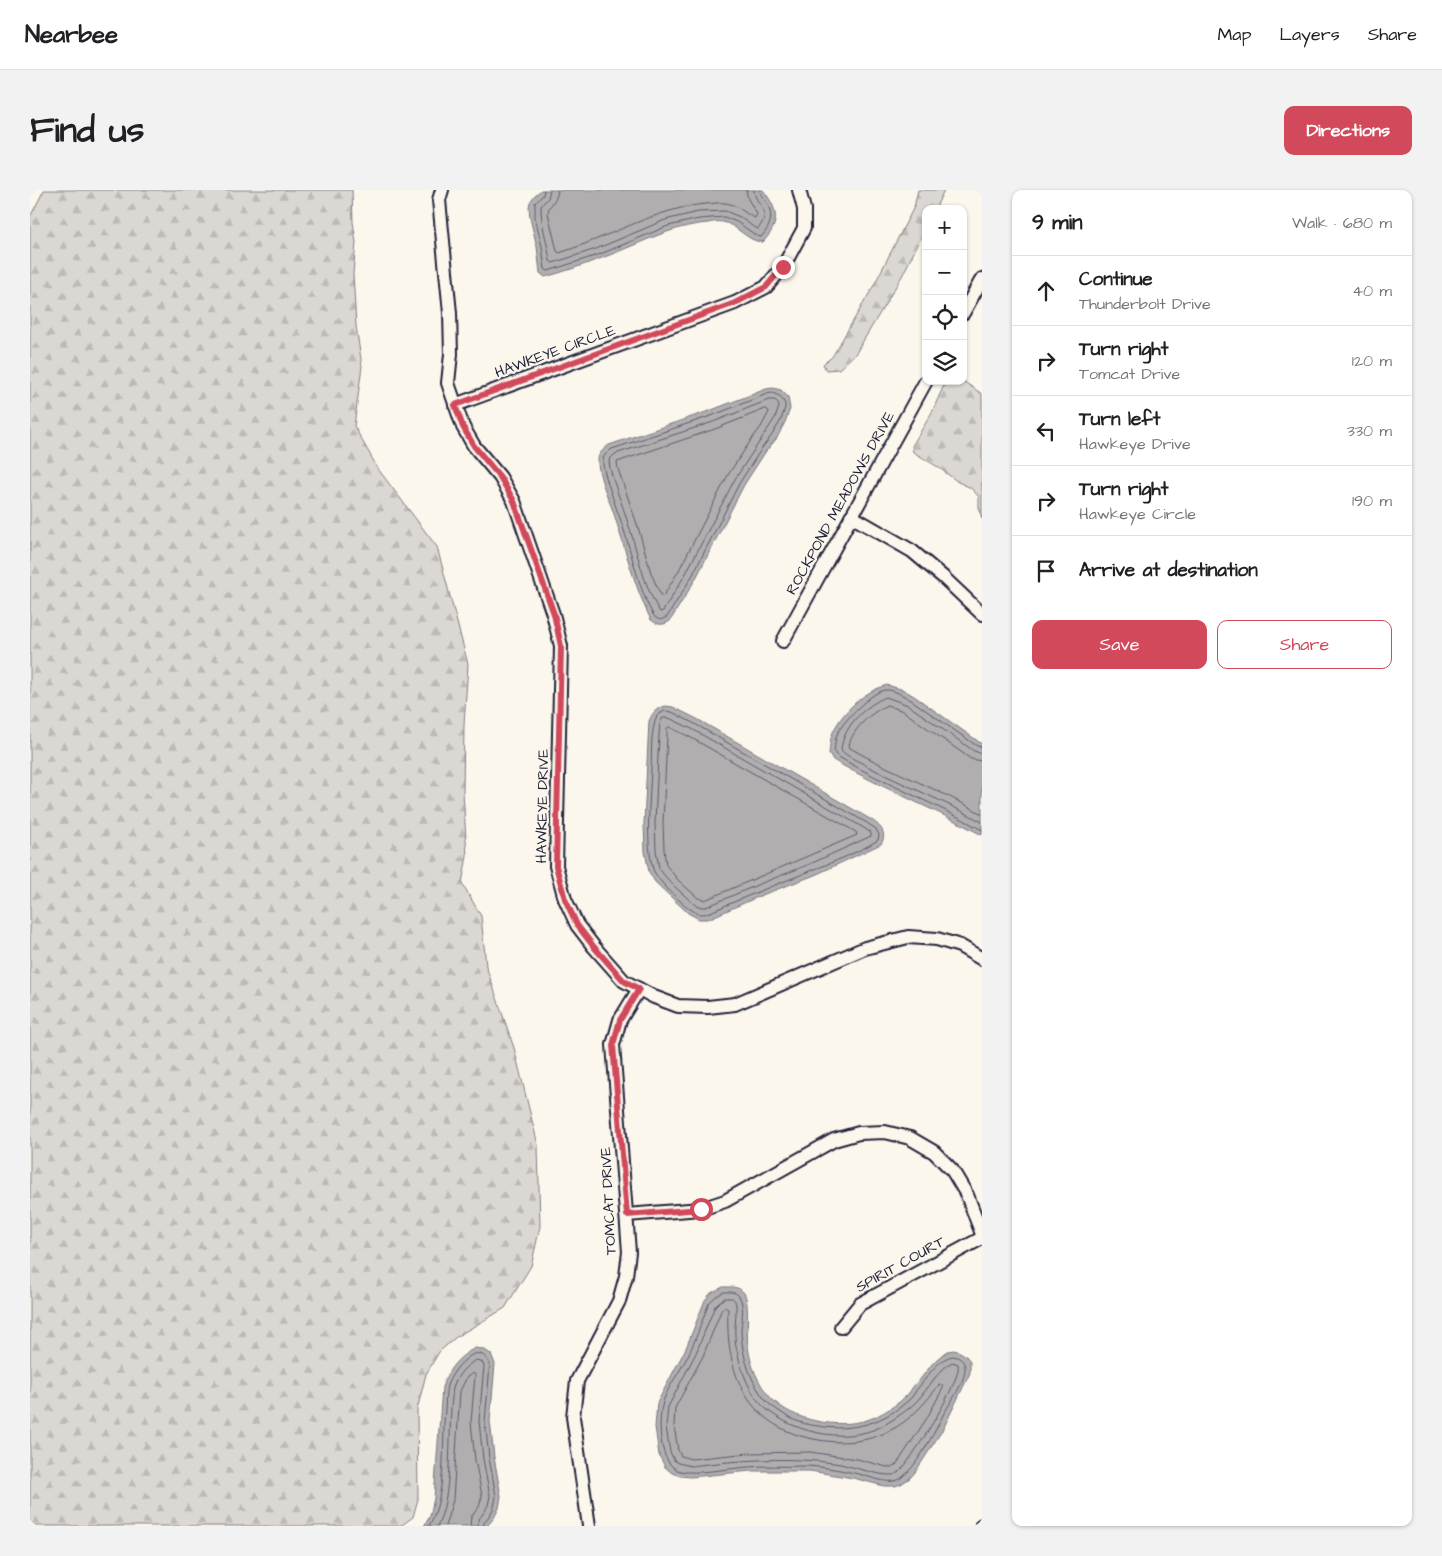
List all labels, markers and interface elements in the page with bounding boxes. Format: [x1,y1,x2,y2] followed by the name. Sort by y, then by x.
[25,18,118,52] text: Nearbee
[1217,22,1251,47] text: Map
[1279,22,1340,47] text: Layers
[1368,22,1417,47] text: Share
[30,106,144,155] text: Find us
[1284,106,1412,155] button: Directions
[922,205,967,385] map controls
[922,205,967,250] button: +
[1032,208,1082,237] text: 9 min
[1292,212,1392,234] text: Walk · 680 m
[922,250,967,295] button: −
[772,256,795,279] route end
[1079,266,1153,293] text: Continue
[1032,277,1060,305] icon: ahead
[1352,280,1392,302] text: 40 m
[1079,293,1211,315] text: Thunderbolt Drive
[922,295,967,340] button: locate
[492,320,619,383] street label: HAWKEYE CIRCLE
[1079,336,1168,363] text: Turn right
[922,340,967,385] button: layers
[1032,347,1060,375] icon: right
[1352,350,1392,372] text: 120 m
[1079,363,1180,385] text: Tomcat Drive
[1079,406,1160,433] text: Turn left
[781,408,900,599] street label: ROCKPOND MEADOWS DRIVE
[1032,417,1060,445] icon: left
[1347,420,1392,442] text: 330 m
[1079,433,1191,455] text: Hawkeye Drive
[1079,476,1168,503] text: Turn right
[1032,487,1060,515] icon: right
[1352,490,1392,512] text: 190 m
[1079,503,1196,525] text: Hawkeye Circle
[1032,557,1060,585] icon: arrive
[1079,557,1258,584] text: Arrive at destination
[1032,620,1207,669] button: Save
[1217,620,1392,669] button: Share
[531,748,554,863] street label: HAWKEYE DRIVE
[595,1146,622,1256] street label: TOMCAT DRIVE
[690,1198,713,1221] route start
[852,1231,949,1298] street label: SPIRIT COURT

